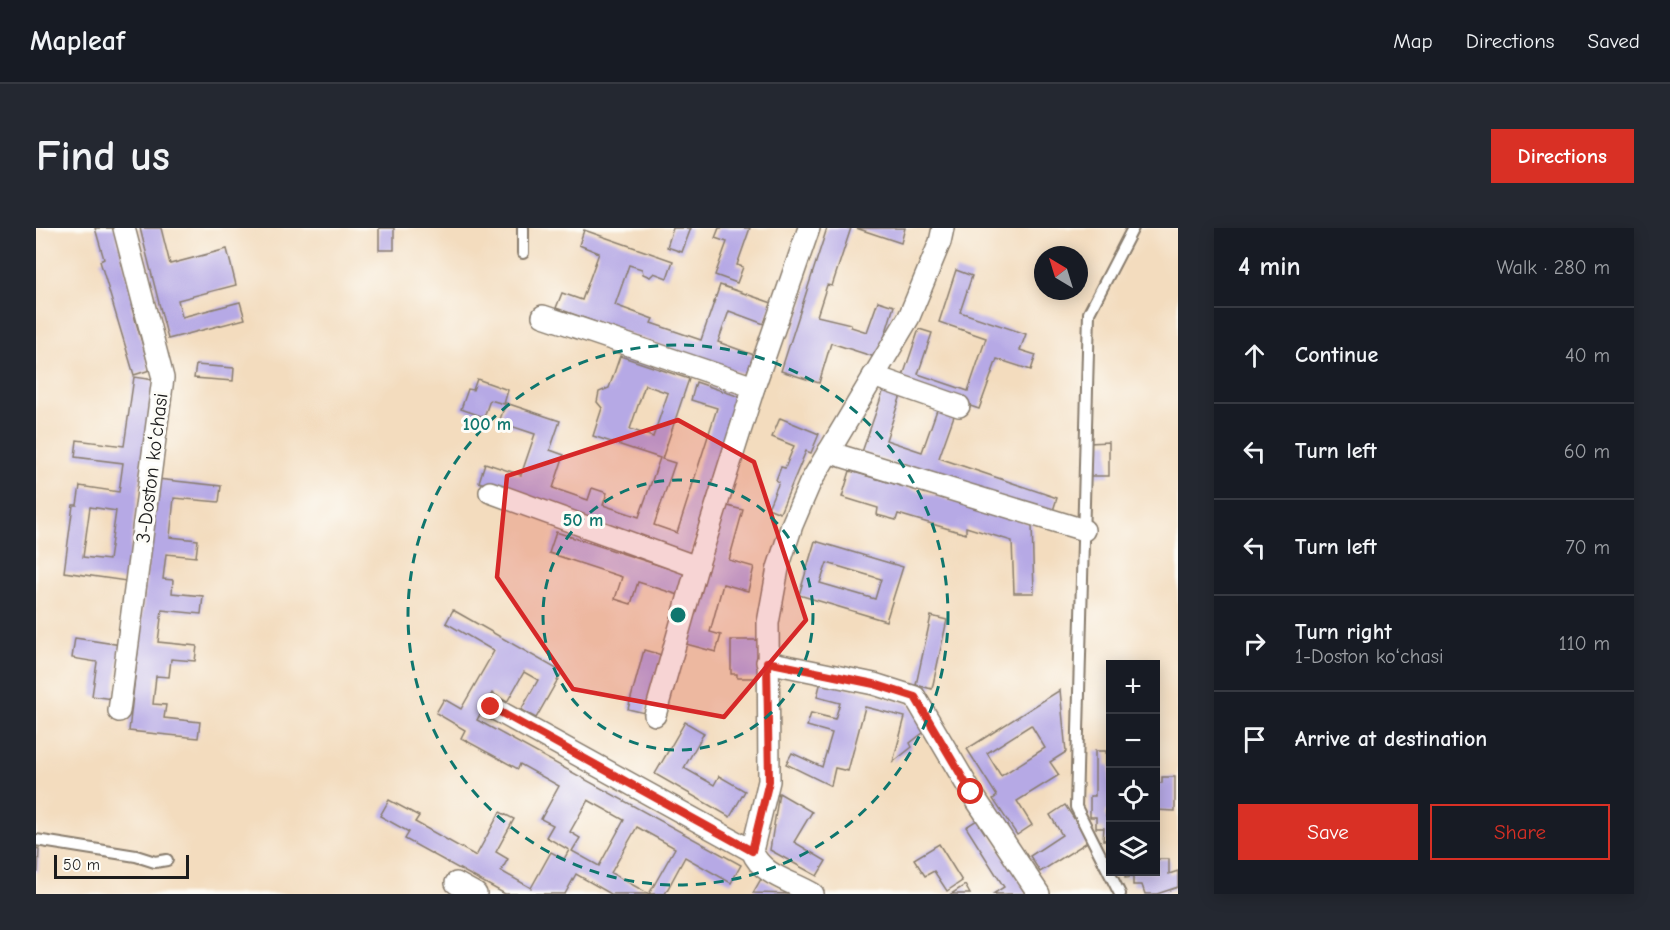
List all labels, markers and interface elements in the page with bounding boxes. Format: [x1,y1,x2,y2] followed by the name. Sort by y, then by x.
[30,25,125,57] text: Mapleaf
[1393,29,1433,53] text: Map
[1466,29,1555,53] text: Directions
[1588,29,1640,53] text: Saved
[1491,129,1634,183] button: Directions
[36,132,170,181] text: Find us
[1034,246,1088,300] north arrow
[1238,252,1301,282] text: 4 min
[1497,256,1610,279] text: Walk · 280 m
[1238,339,1271,372] icon: ahead
[1295,342,1378,368] text: Continue
[1565,344,1610,367] text: 40 m
[131,392,173,544] street label: 3-Doston koʻchasi
[463,414,511,435] text: 100 m
[1238,435,1271,468] icon: left
[1295,438,1377,464] text: Turn left
[1564,440,1610,463] text: 60 m
[563,510,603,531] text: 50 m
[1238,531,1271,564] icon: left
[1295,534,1377,560] text: Turn left
[1565,536,1610,559] text: 70 m
[668,605,688,625] centre of rings
[1295,619,1392,645] text: Turn right
[1238,627,1271,660] icon: right
[1559,632,1610,655] text: 110 m
[1295,645,1444,668] text: 1-Doston koʻchasi
[1106,660,1160,876] map controls
[1106,660,1160,714] button: +
[477,693,503,719] route end
[1106,714,1160,768] button: −
[1238,723,1271,756] icon: arrive
[1295,726,1487,752] text: Arrive at destination
[1106,768,1160,822] button: locate
[957,778,983,804] route start
[1238,804,1418,860] button: Save
[1430,804,1610,860] button: Share
[1106,822,1160,876] button: layers
[54,852,189,880] scale bar
[63,856,100,874] text: 50 m

